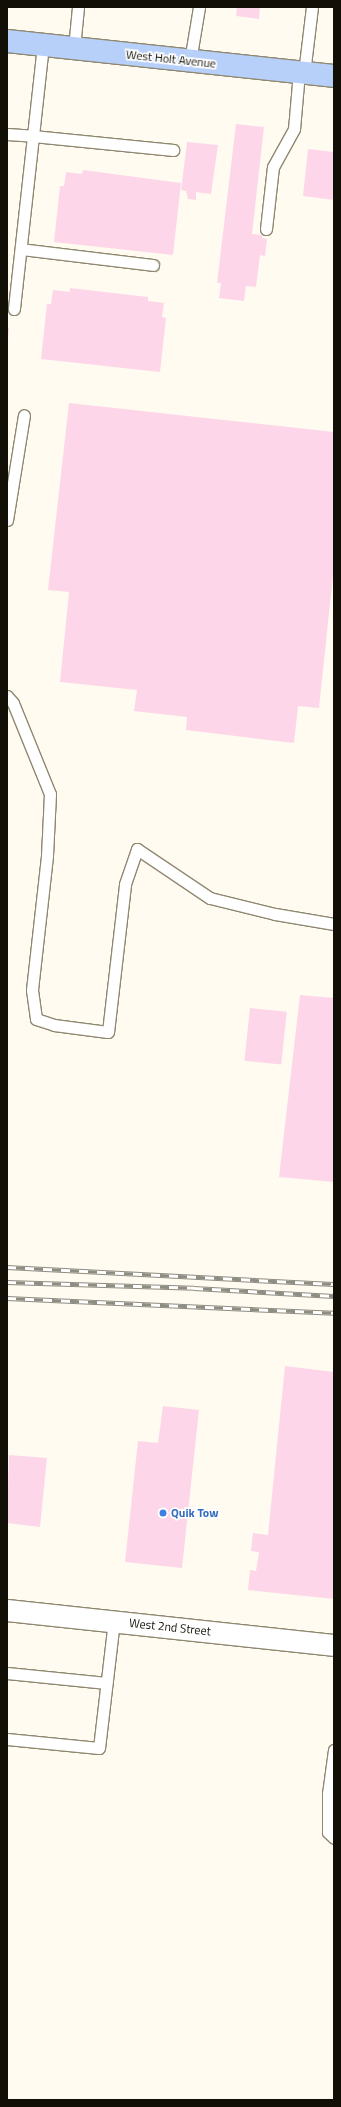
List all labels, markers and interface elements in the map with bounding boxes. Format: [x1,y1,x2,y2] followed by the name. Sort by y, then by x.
[125,47,217,71] street label: West Holt Avenue
[171,1506,219,1520] place label: Quik Tow
[158,1508,168,1518] marker: Quik Tow
[128,1616,212,1638] street label: West 2nd Street

